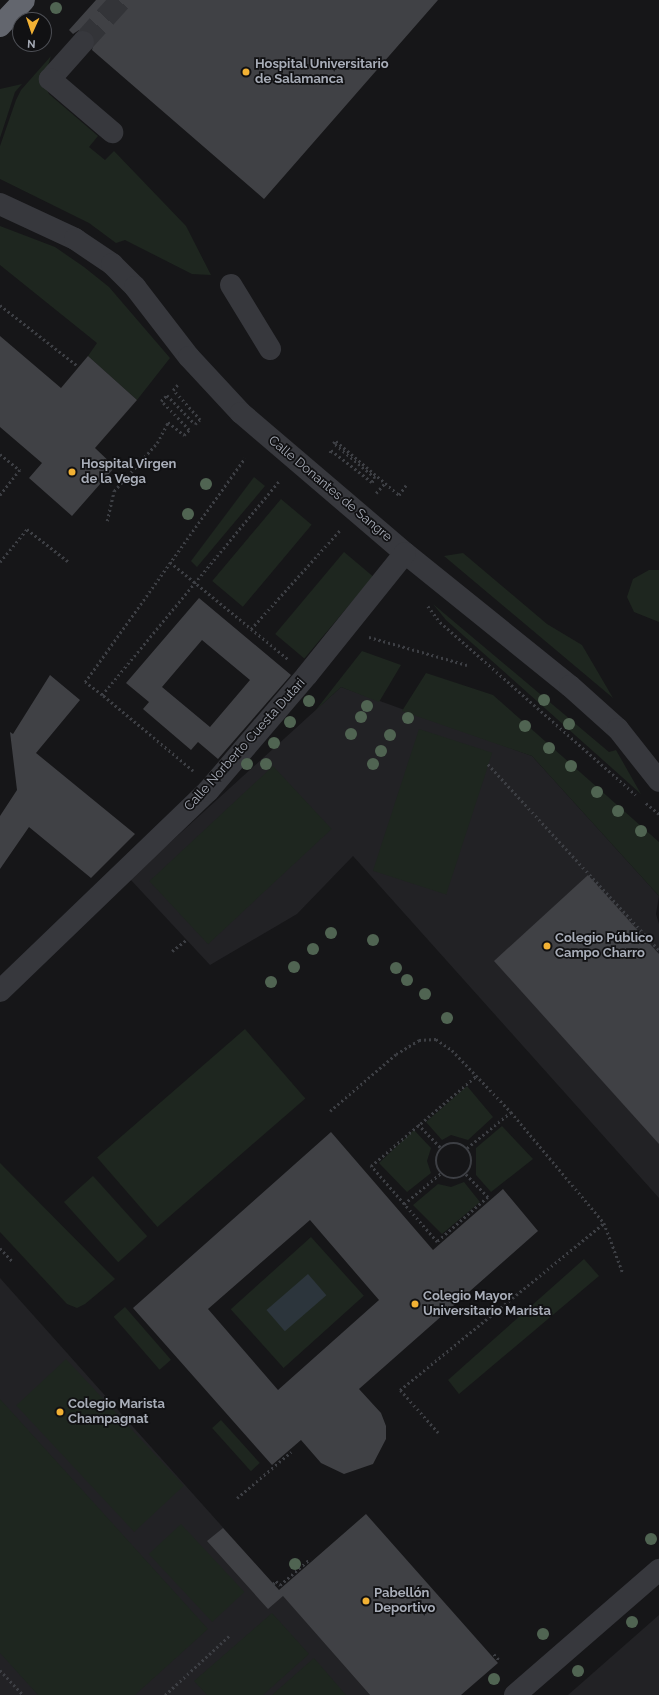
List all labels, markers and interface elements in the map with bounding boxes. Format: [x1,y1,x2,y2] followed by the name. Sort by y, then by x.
[12,12,52,52] north arrow
[27,37,36,50] text: N
[255,57,389,88] place label: Hospital Universitario de Salamanca
[240,66,252,78] marker: Hospital Universitario de Salamanca
[265,433,395,545] street label: Calle Donantes de Sangre
[81,457,177,488] place label: Hospital Virgen de la Vega
[66,466,78,478] marker: Hospital Virgen de la Vega
[181,676,309,814] street label: Calle Norberto Cuesta Dutari
[555,931,653,962] place label: Colegio Público Campo Charro
[542,941,552,951] marker: Colegio Público Campo Charro
[423,1289,551,1320] place label: Colegio Mayor Universitario Marista
[410,1299,420,1309] marker: Colegio Mayor Universitario Marista
[68,1397,165,1428] place label: Colegio Marista Champagnat
[55,1407,65,1417] marker: Colegio Marista Champagnat
[374,1586,435,1617] place label: Pabellón Deportivo
[361,1596,371,1606] marker: Pabellón Deportivo

